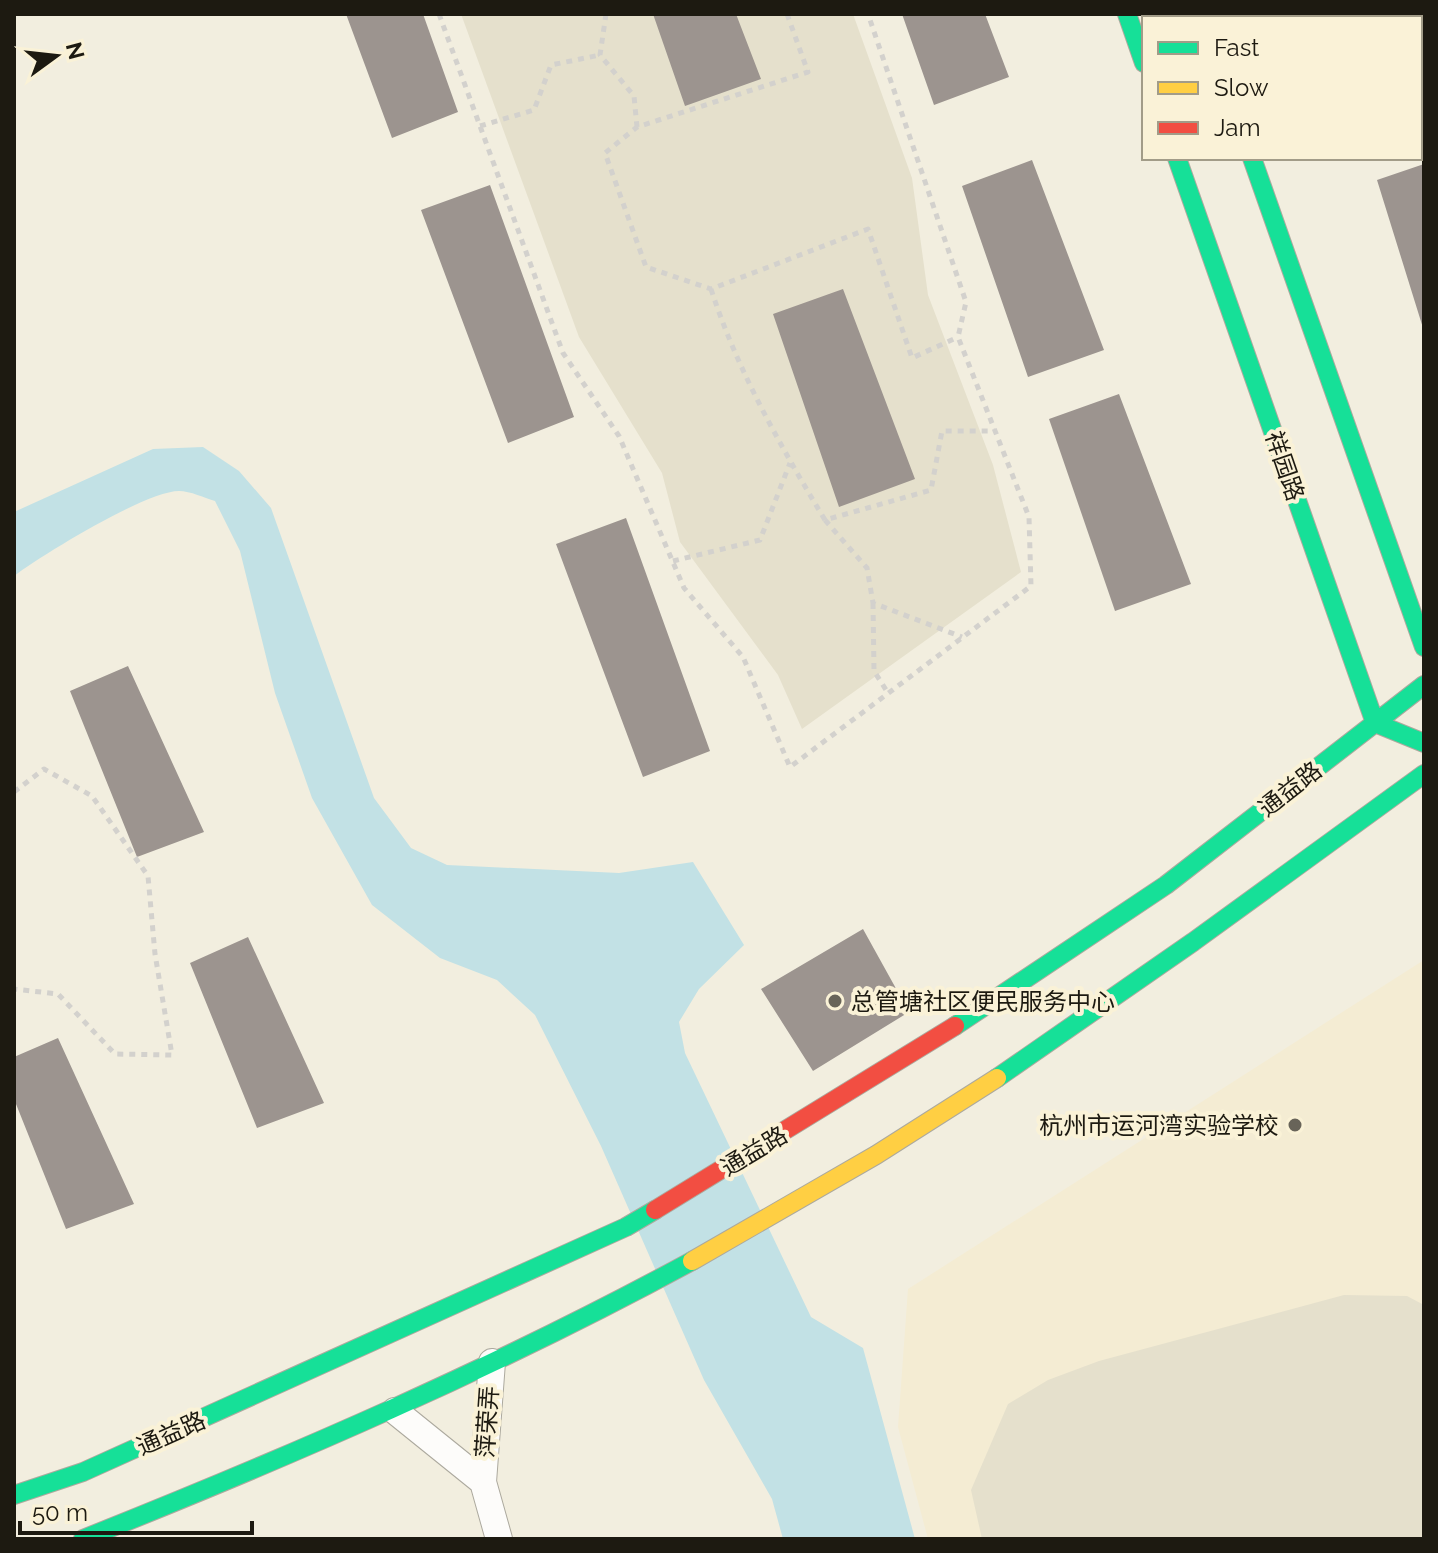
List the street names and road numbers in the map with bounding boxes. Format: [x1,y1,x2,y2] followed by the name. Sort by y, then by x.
[1260,427,1310,505] street label: 祥园路
[1253,755,1327,823] street label: 通益路
[716,1120,792,1182] street label: 通益路
[470,1385,504,1459] street label: 萍荣弄
[132,1405,210,1461] street label: 通益路

